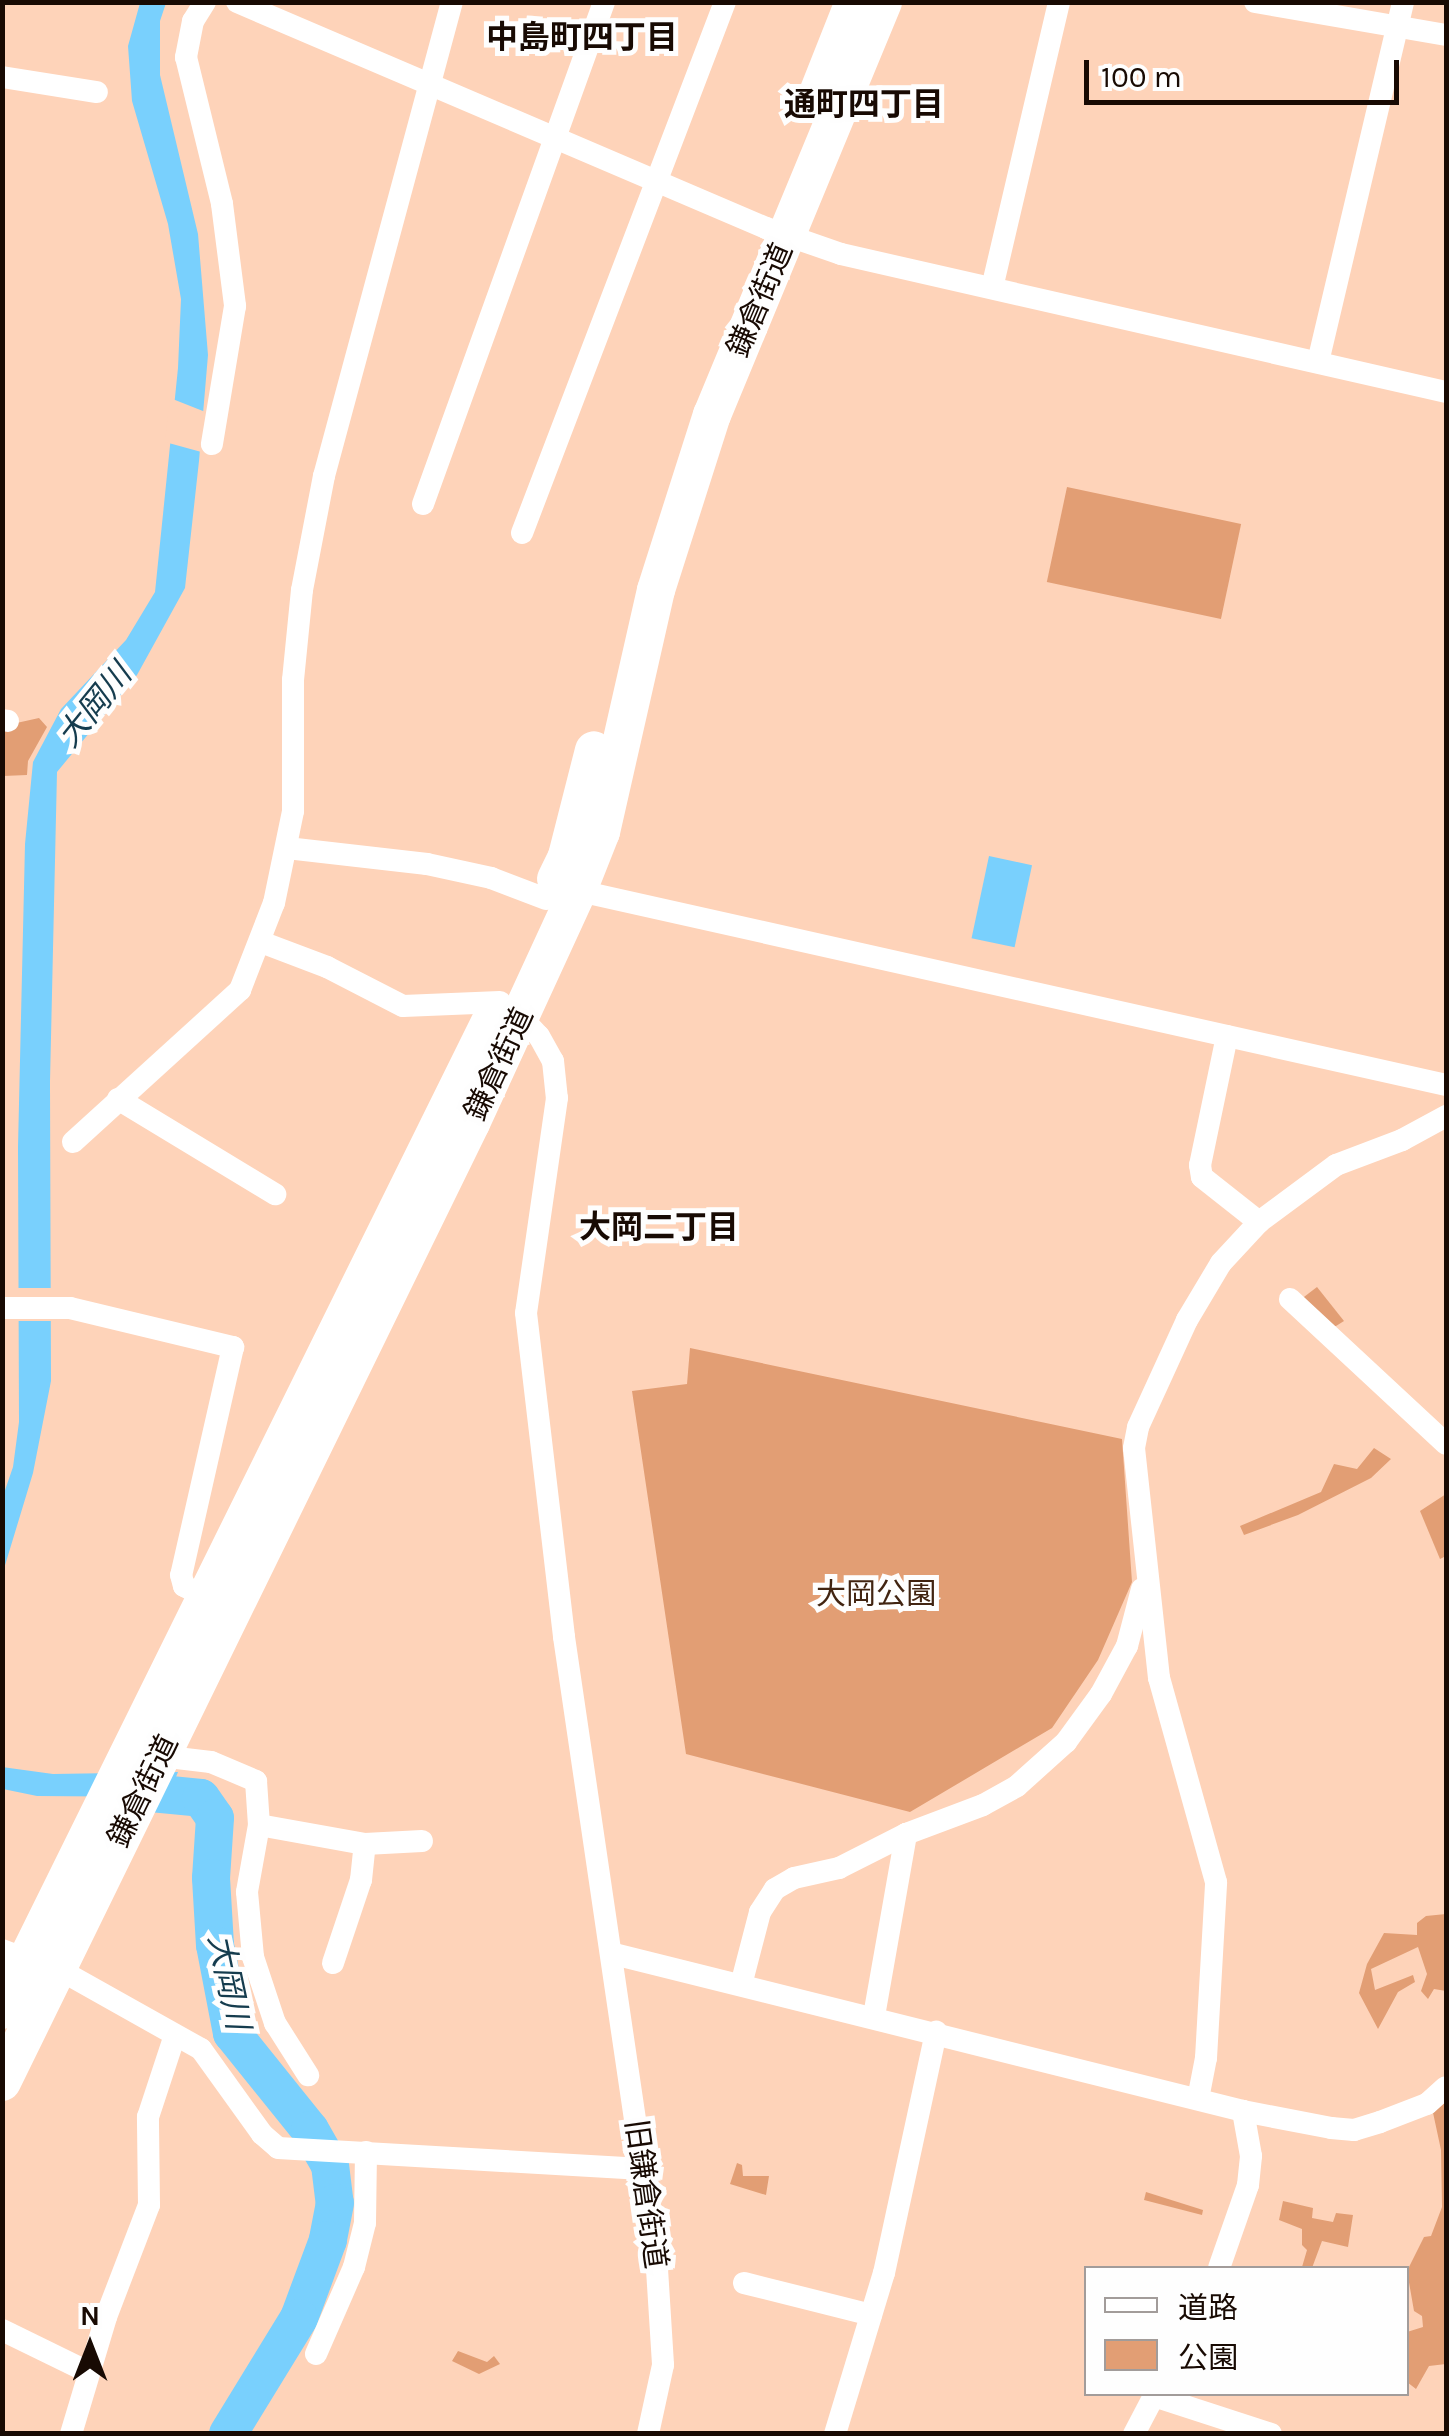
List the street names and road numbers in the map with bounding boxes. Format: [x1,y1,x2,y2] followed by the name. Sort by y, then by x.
[720,238,800,362] street label: 鎌倉街道
[457,1002,541,1126] street label: 鎌倉街道
[101,1729,185,1853] street label: 鎌倉街道
[618,2117,674,2271] street label: 旧鎌倉街道

